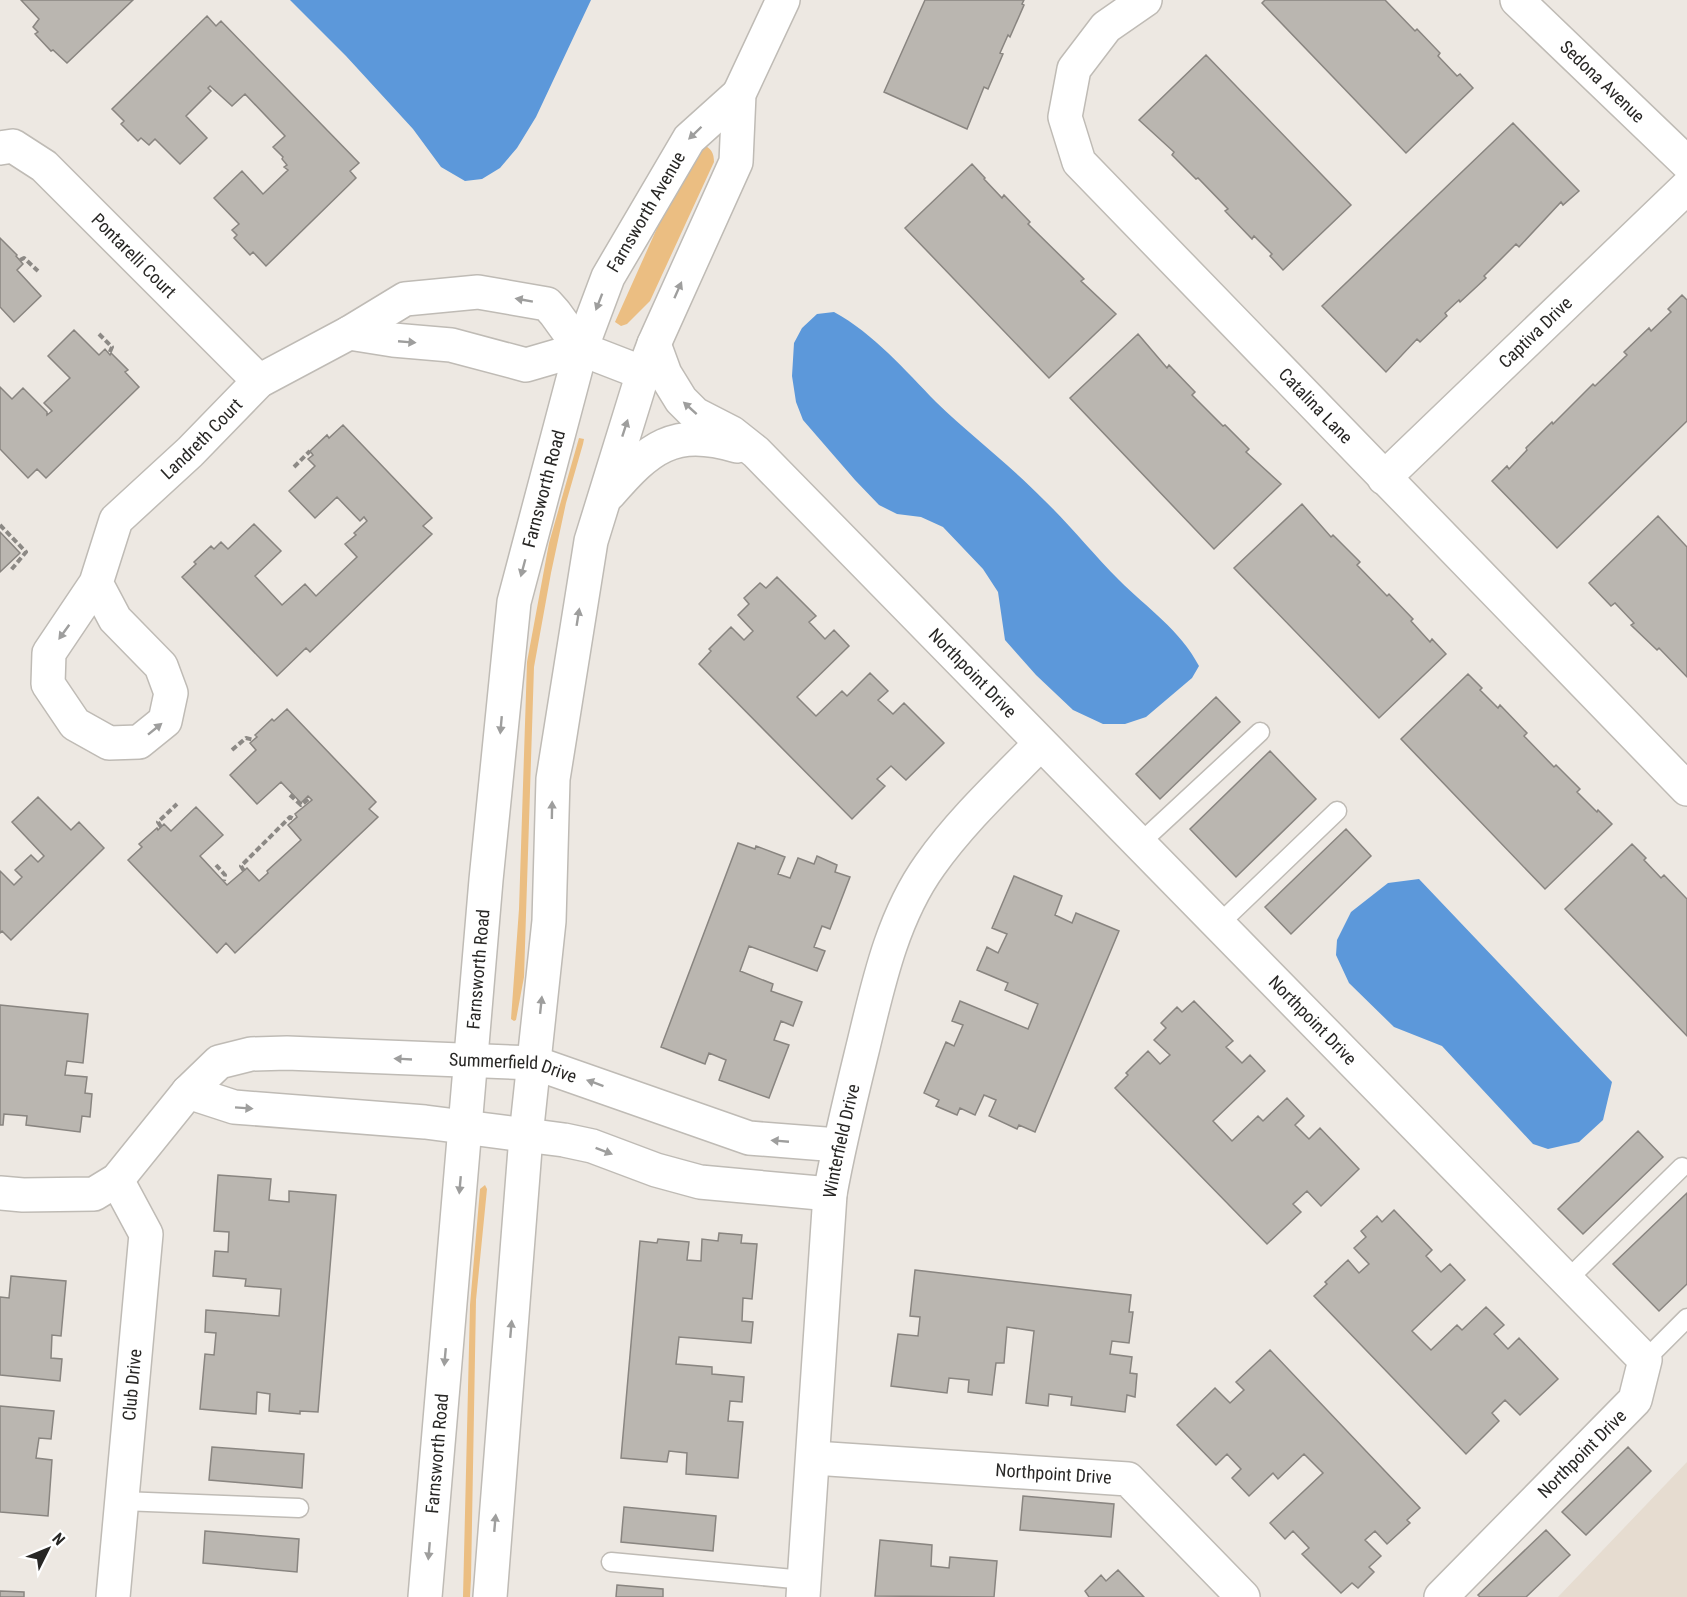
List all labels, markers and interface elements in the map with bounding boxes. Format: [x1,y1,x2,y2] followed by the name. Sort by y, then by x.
[1556,36,1649,127] street label: Sedona Avenue
[688,126,703,140] one-way arrow
[602,148,689,276] street label: Farnsworth Avenue
[87,209,181,302] street label: Pontarelli Court
[674,282,683,299] one-way arrow
[1494,292,1576,372] street label: Captiva Drive
[593,293,603,311] one-way arrow
[514,295,533,304] one-way arrow
[397,337,416,346] one-way arrow
[1275,364,1357,448] street label: Catalina Lane
[156,394,246,483] street label: Landreth Court
[683,402,698,415] one-way arrow
[621,419,631,437] one-way arrow
[518,428,569,550] street label: Farnsworth Road
[517,559,527,577] one-way arrow
[574,607,583,626] one-way arrow
[58,623,70,639] one-way arrow
[925,624,1021,722] street label: Northpoint Drive
[496,716,506,735] one-way arrow
[147,723,163,736] one-way arrow
[547,800,557,819] one-way arrow
[462,908,493,1030] street label: Farnsworth Road
[1265,971,1361,1069] street label: Northpoint Drive
[536,995,546,1014] one-way arrow
[448,1049,580,1087] street label: Summerfield Drive
[394,1054,413,1063] one-way arrow
[586,1077,604,1087] one-way arrow
[818,1082,864,1200] street label: Winterfield Drive
[235,1103,254,1113] one-way arrow
[771,1136,790,1146] one-way arrow
[595,1146,613,1156] one-way arrow
[455,1176,465,1195] one-way arrow
[506,1320,516,1339] one-way arrow
[441,1347,450,1366] one-way arrow
[118,1348,146,1422] street label: Club Drive
[421,1393,452,1514] street label: Farnsworth Road
[1533,1405,1630,1502] street label: Northpoint Drive
[995,1459,1112,1488] street label: Northpoint Drive
[491,1514,500,1533] one-way arrow
[18,1519,78,1579] north arrow
[48,1529,69,1549] text: N
[424,1542,434,1561] one-way arrow

